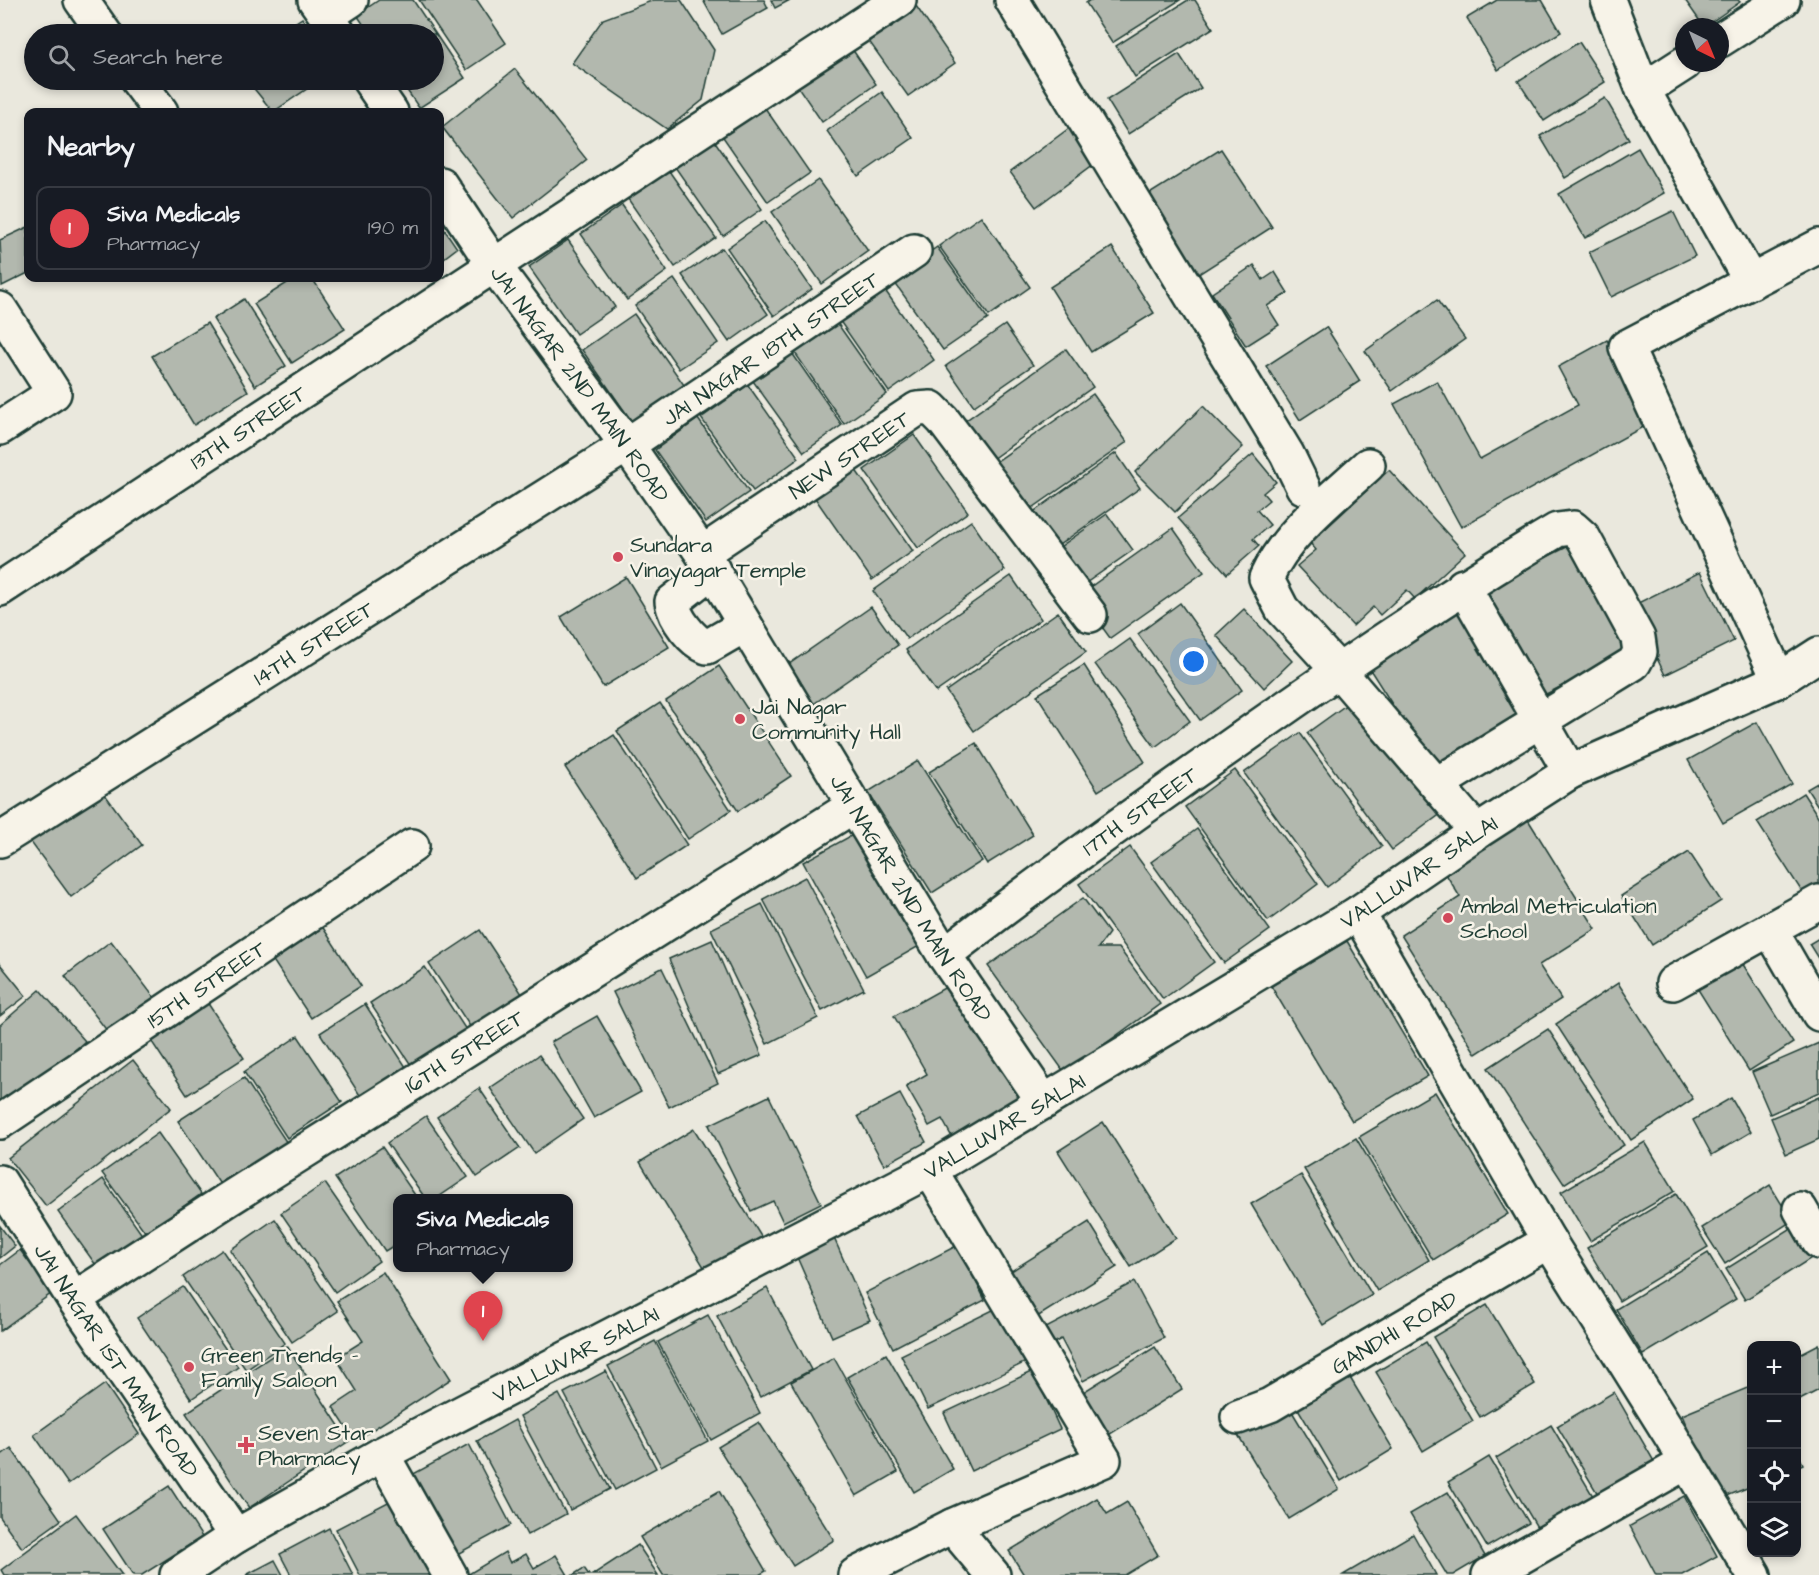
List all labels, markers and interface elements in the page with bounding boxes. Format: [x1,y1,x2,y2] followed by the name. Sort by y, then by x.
[1675,18,1729,72] north arrow
[24,24,444,90] search box
[45,41,78,74] icon: search
[93,42,223,73] text: Search here
[48,129,135,165] text: Nearby
[107,199,240,230] text: Siva Medicals
[68,214,71,242] text: 1
[368,214,418,242] text: 190 m
[107,230,200,258] text: Pharmacy
[482,260,676,509] street label: JAI NAGAR 2ND MAIN ROAD
[656,265,886,434] street label: JAI NAGAR 18TH STREET
[184,378,313,478] street label: 13TH STREET
[783,404,917,507] street label: NEW STREET
[630,530,807,587] place label: Sundara Vinayagar Temple
[611,550,625,564] marker: Sundara Vinayagar Temple
[248,594,380,694] street label: 14TH STREET
[1179,647,1208,676] your location
[752,692,901,749] place label: Jai Nagar Community Hall
[733,712,747,726] marker: Jai Nagar Community Hall
[1076,760,1205,864] street label: 17TH STREET
[822,769,999,1028] street label: JAI NAGAR 2ND MAIN ROAD
[1335,809,1504,937] street label: VALLUVAR SALAI
[1460,891,1657,947] place label: Ambal Metriculation School
[1441,911,1455,925] marker: Ambal Metriculation School
[141,934,273,1036] street label: 15TH STREET
[399,1003,531,1102] street label: 16TH STREET
[918,1066,1092,1187] street label: VALLUVAR SALAI
[393,1194,573,1272] popup
[416,1204,550,1235] text: Siva Medicals
[416,1235,510,1263] text: Pharmacy
[26,1238,206,1484] street label: JAI NAGAR 1ST MAIN ROAD
[1326,1284,1464,1383] street label: GANDHI ROAD
[464,1292,502,1341] pin: 1
[487,1299,665,1411] street label: VALLUVAR SALAI
[201,1340,359,1397] place label: Green Trends - Family Saloon
[1747,1341,1801,1557] map controls
[1747,1341,1801,1395] button: +
[182,1360,196,1374] marker: Green Trends - Family Saloon
[1747,1395,1801,1449] button: −
[258,1418,374,1475] place label: Seven Star Pharmacy
[239,1438,253,1452] marker: Seven Star Pharmacy
[1747,1449,1801,1503] button: locate
[1747,1503,1801,1557] button: layers

